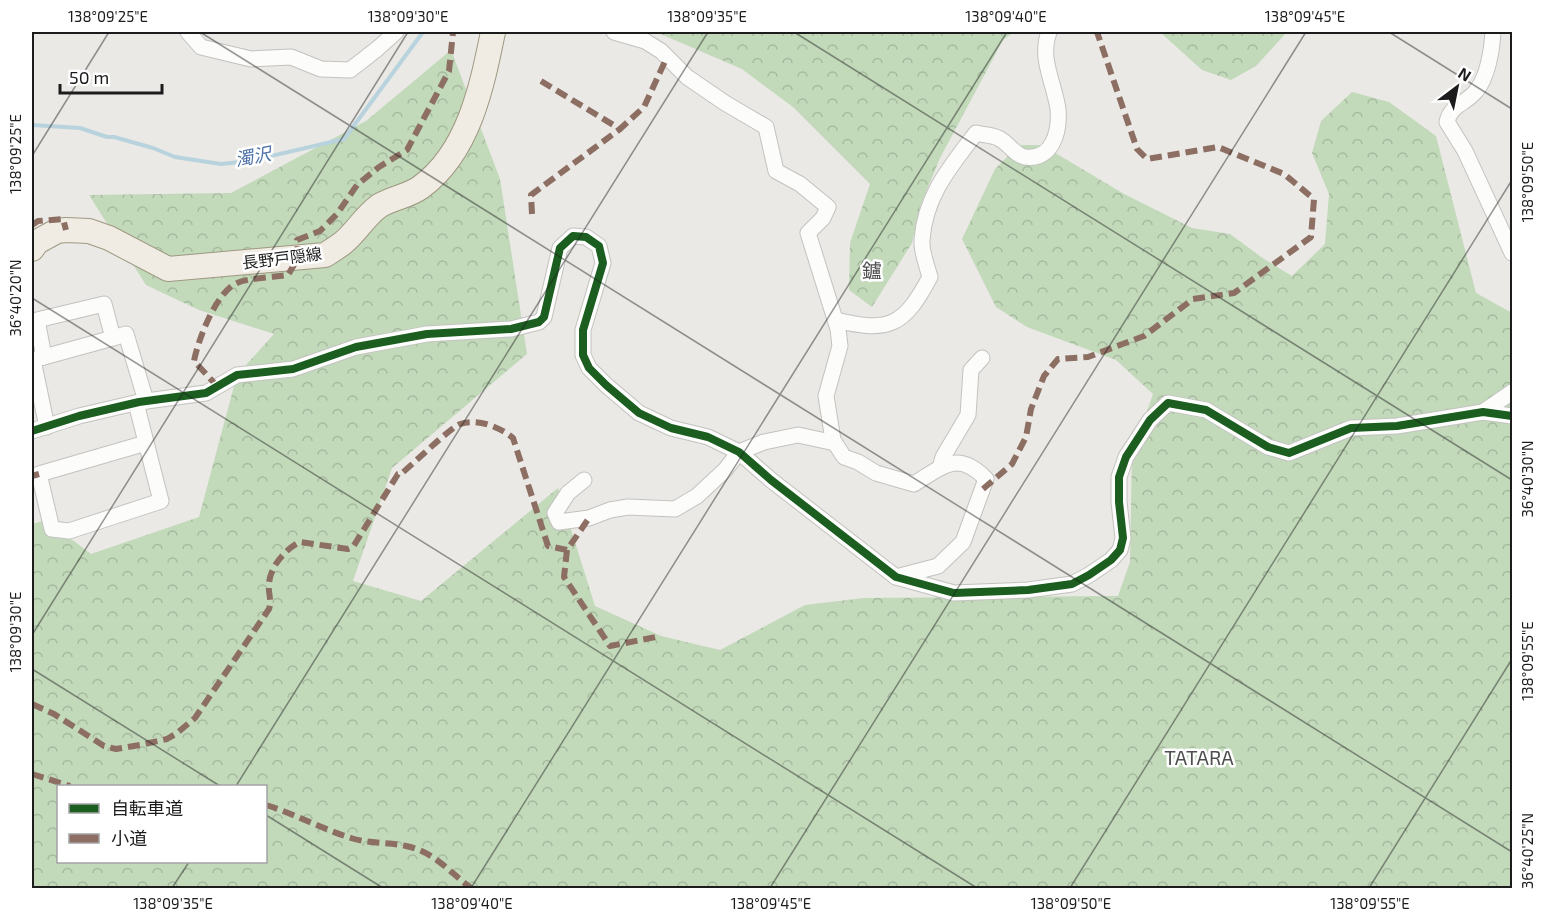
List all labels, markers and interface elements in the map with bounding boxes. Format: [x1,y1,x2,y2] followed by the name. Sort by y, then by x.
[68,7,148,25] text: 138°09'25"E
[368,7,448,25] text: 138°09'30"E
[667,7,747,25] text: 138°09'35"E
[965,7,1047,25] text: 138°09'40"E
[1265,7,1345,25] text: 138°09'45"E
[60,57,162,95] scale bar
[1427,57,1487,117] north arrow
[1455,63,1475,85] text: N
[69,66,109,88] text: 50 m
[6,114,24,194] text: 138°09'25"E
[233,141,275,170] water label: 濁沢
[1518,142,1536,222] text: 138°09'50"E
[241,243,323,272] street label: 長野戸隠線
[862,258,882,282] district label: 鑪
[6,259,24,337] text: 36°40'20"N
[1518,440,1536,518] text: 36°40'30"N
[6,592,24,672] text: 138°09'30"E
[1518,621,1536,701] text: 138°09'55"E
[1164,745,1234,769] district label: TATARA
[57,785,267,863] legend
[111,797,183,819] text: 自転車道
[1518,813,1536,889] text: 36°40'25"N
[111,827,147,849] text: 小道
[133,894,213,912] text: 138°09'35"E
[431,894,513,912] text: 138°09'40"E
[731,894,811,912] text: 138°09'45"E
[1031,894,1111,912] text: 138°09'50"E
[1330,894,1410,912] text: 138°09'55"E

